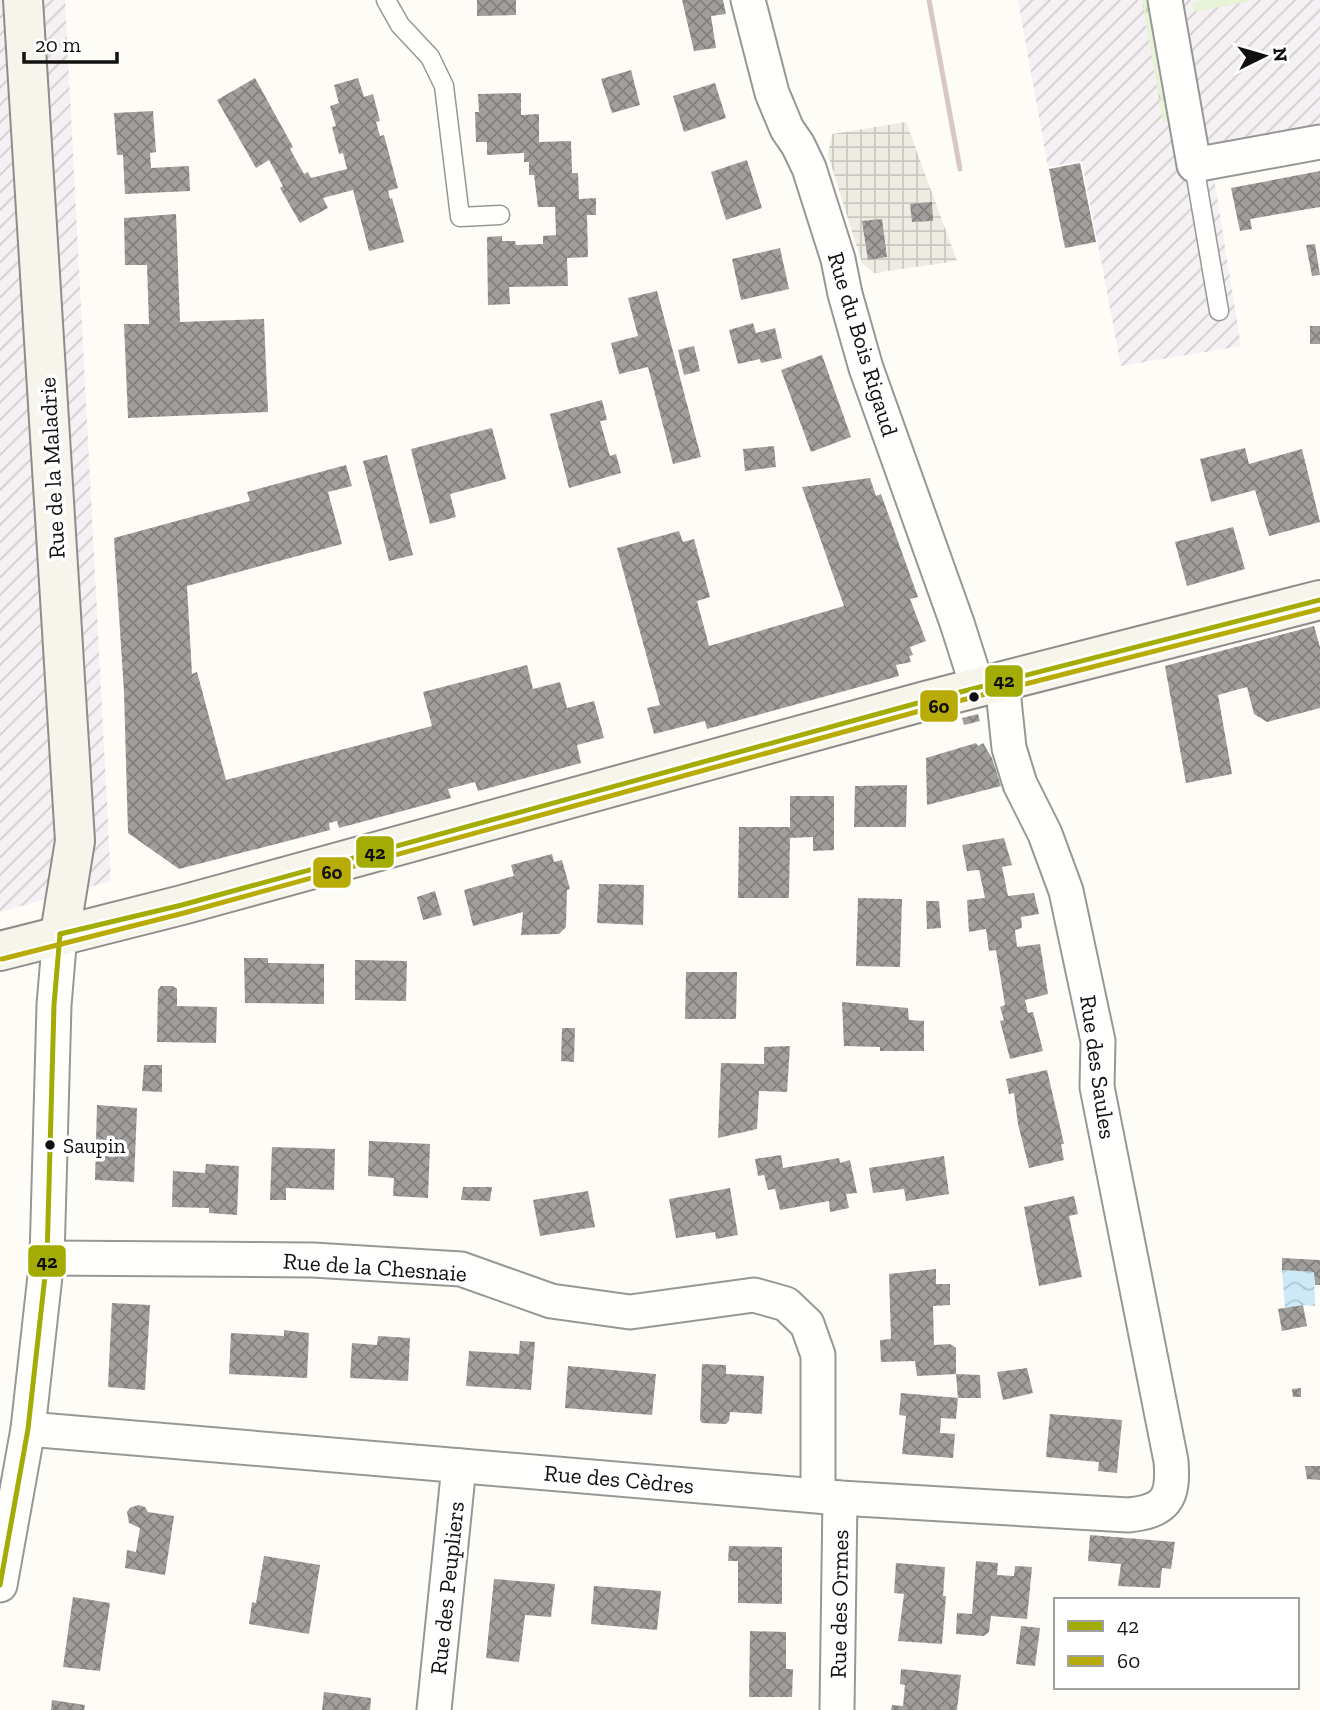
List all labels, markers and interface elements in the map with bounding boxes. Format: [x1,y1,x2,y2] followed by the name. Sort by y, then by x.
[24,21,117,65] scale bar
[1229,21,1299,91] north arrow
[35,32,81,57] text: 20 m
[1268,46,1293,63] text: N
[822,248,904,440] street label: Rue du Bois Rigaud
[33,376,71,560] street label: Rue de la Maladrie
[984,664,1024,698] line badge: 42
[993,669,1015,692] text: 42
[919,689,959,723] line badge: 60
[967,690,981,704] unlabelled marker
[928,695,950,718] text: 60
[355,835,395,869] line badge: 42
[364,841,386,864] text: 42
[312,856,352,889] line badge: 60
[321,861,343,884] text: 60
[1074,993,1122,1141] street label: Rue des Saules
[63,1133,126,1158] place label: Saupin
[43,1138,57,1152] marker: Saupin
[27,1244,67,1278] line badge: 42
[282,1247,468,1287] street label: Rue de la Chesnaie
[36,1250,58,1273] text: 42
[543,1458,695,1500] street label: Rue des Cèdres
[424,1500,470,1676] street label: Rue des Peupliers
[824,1529,854,1679] street label: Rue des Ormes
[1054,1598,1299,1689] legend
[1117,1613,1139,1638] text: 42
[1117,1648,1140,1673] text: 60

